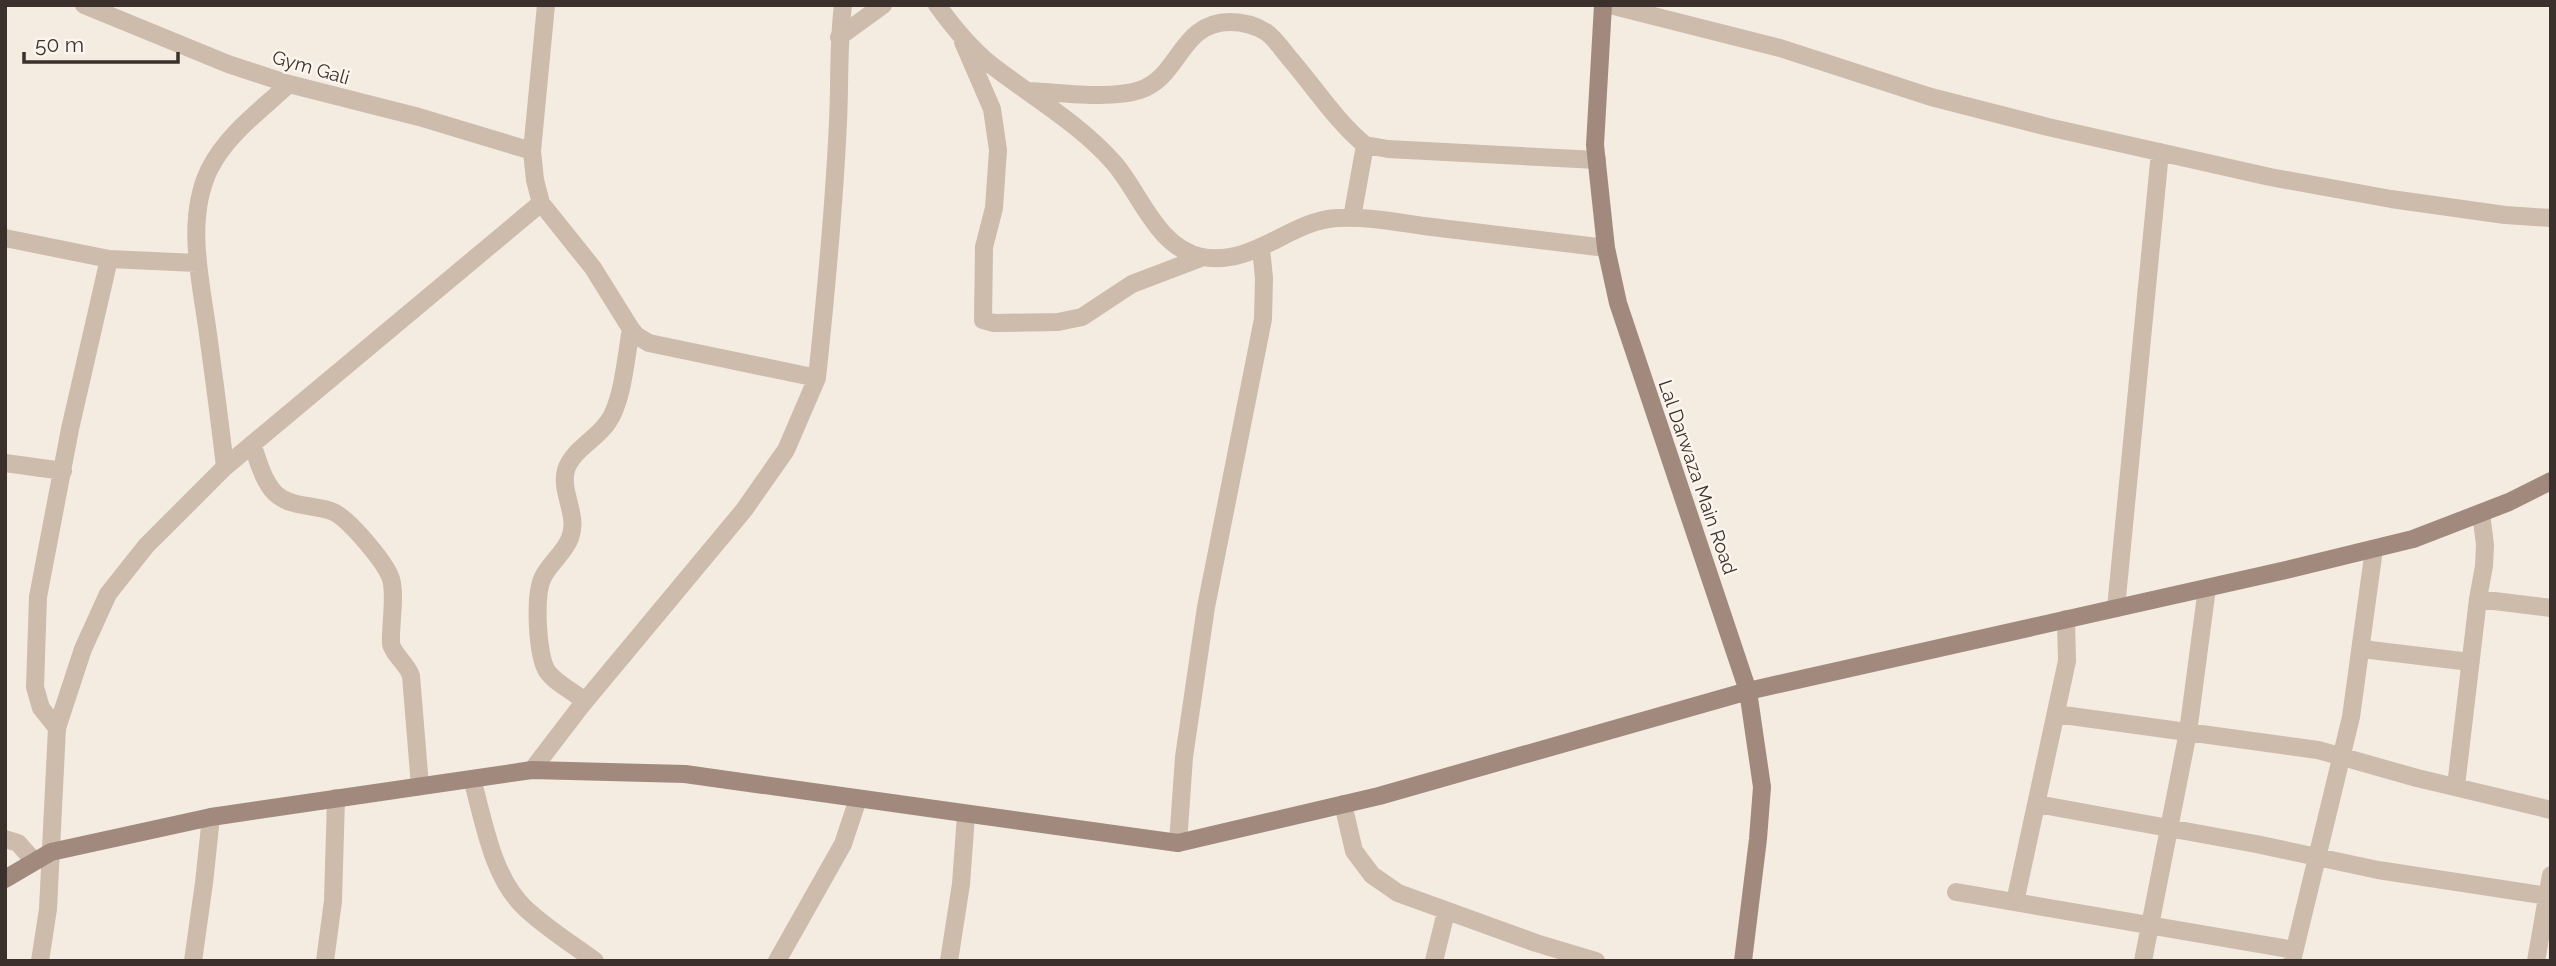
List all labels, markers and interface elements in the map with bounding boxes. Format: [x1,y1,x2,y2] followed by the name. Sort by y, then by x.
[24,21,178,65] scale bar
[35,32,84,57] text: 50 m
[270,45,352,89] street label: Gym Gali
[1654,377,1742,577] street label: Lal Darwaza Main Road

